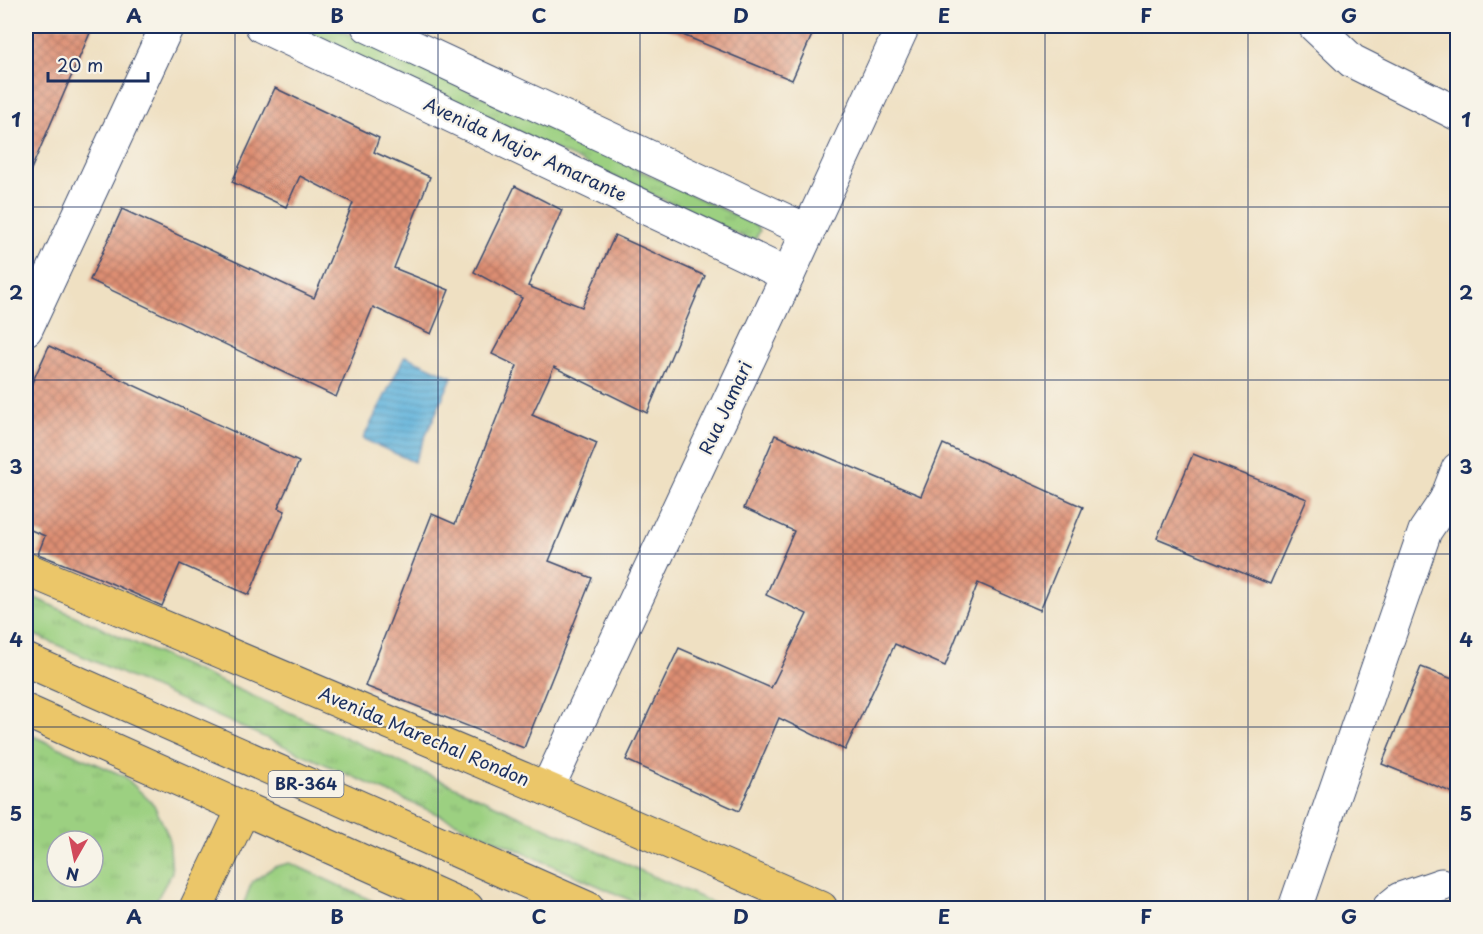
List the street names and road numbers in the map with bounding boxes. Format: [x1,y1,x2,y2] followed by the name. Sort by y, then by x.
[420,90,631,208] street label: Avenida Major Amarante
[691,356,758,458] street label: Rua Jamari
[315,679,534,792] street label: Avenida Marechal Rondon
[268,771,344,797] road number: BR-364

